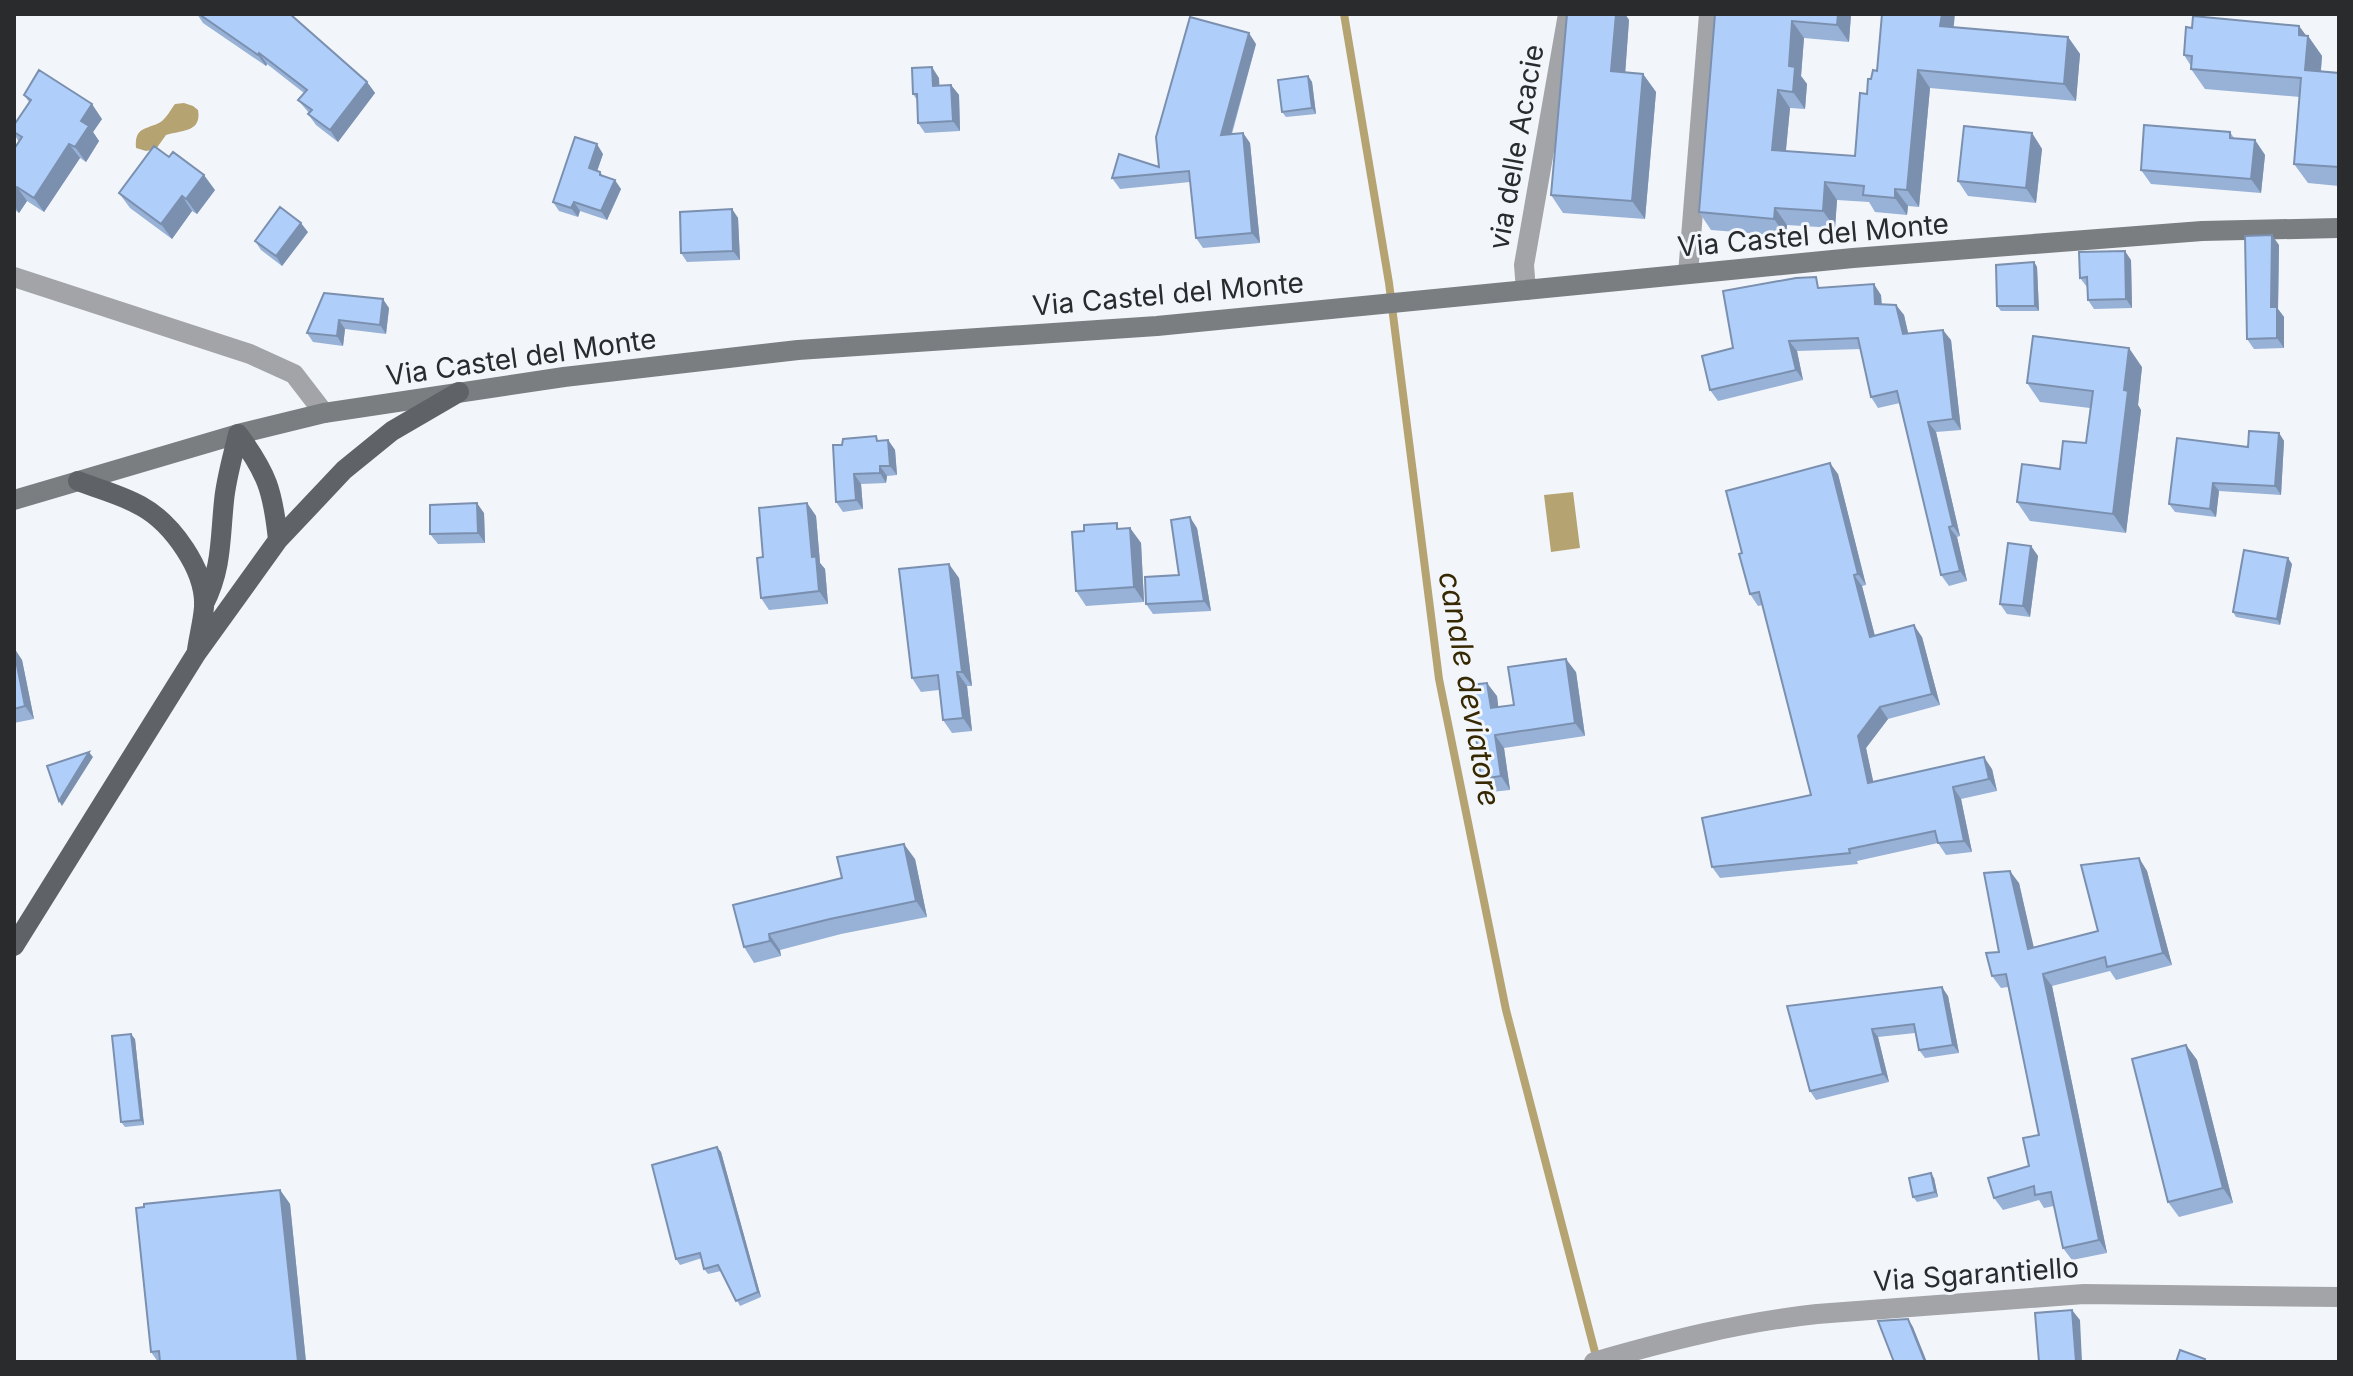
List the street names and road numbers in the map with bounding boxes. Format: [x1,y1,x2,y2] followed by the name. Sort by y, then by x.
[1481,42,1551,252] street label: via delle Acacie
[1676,206,1950,264] street label: Via Castel del Monte
[1031,265,1305,323] street label: Via Castel del Monte
[384,321,658,393] street label: Via Castel del Monte
[1872,1250,2080,1298] street label: Via Sgarantiello

